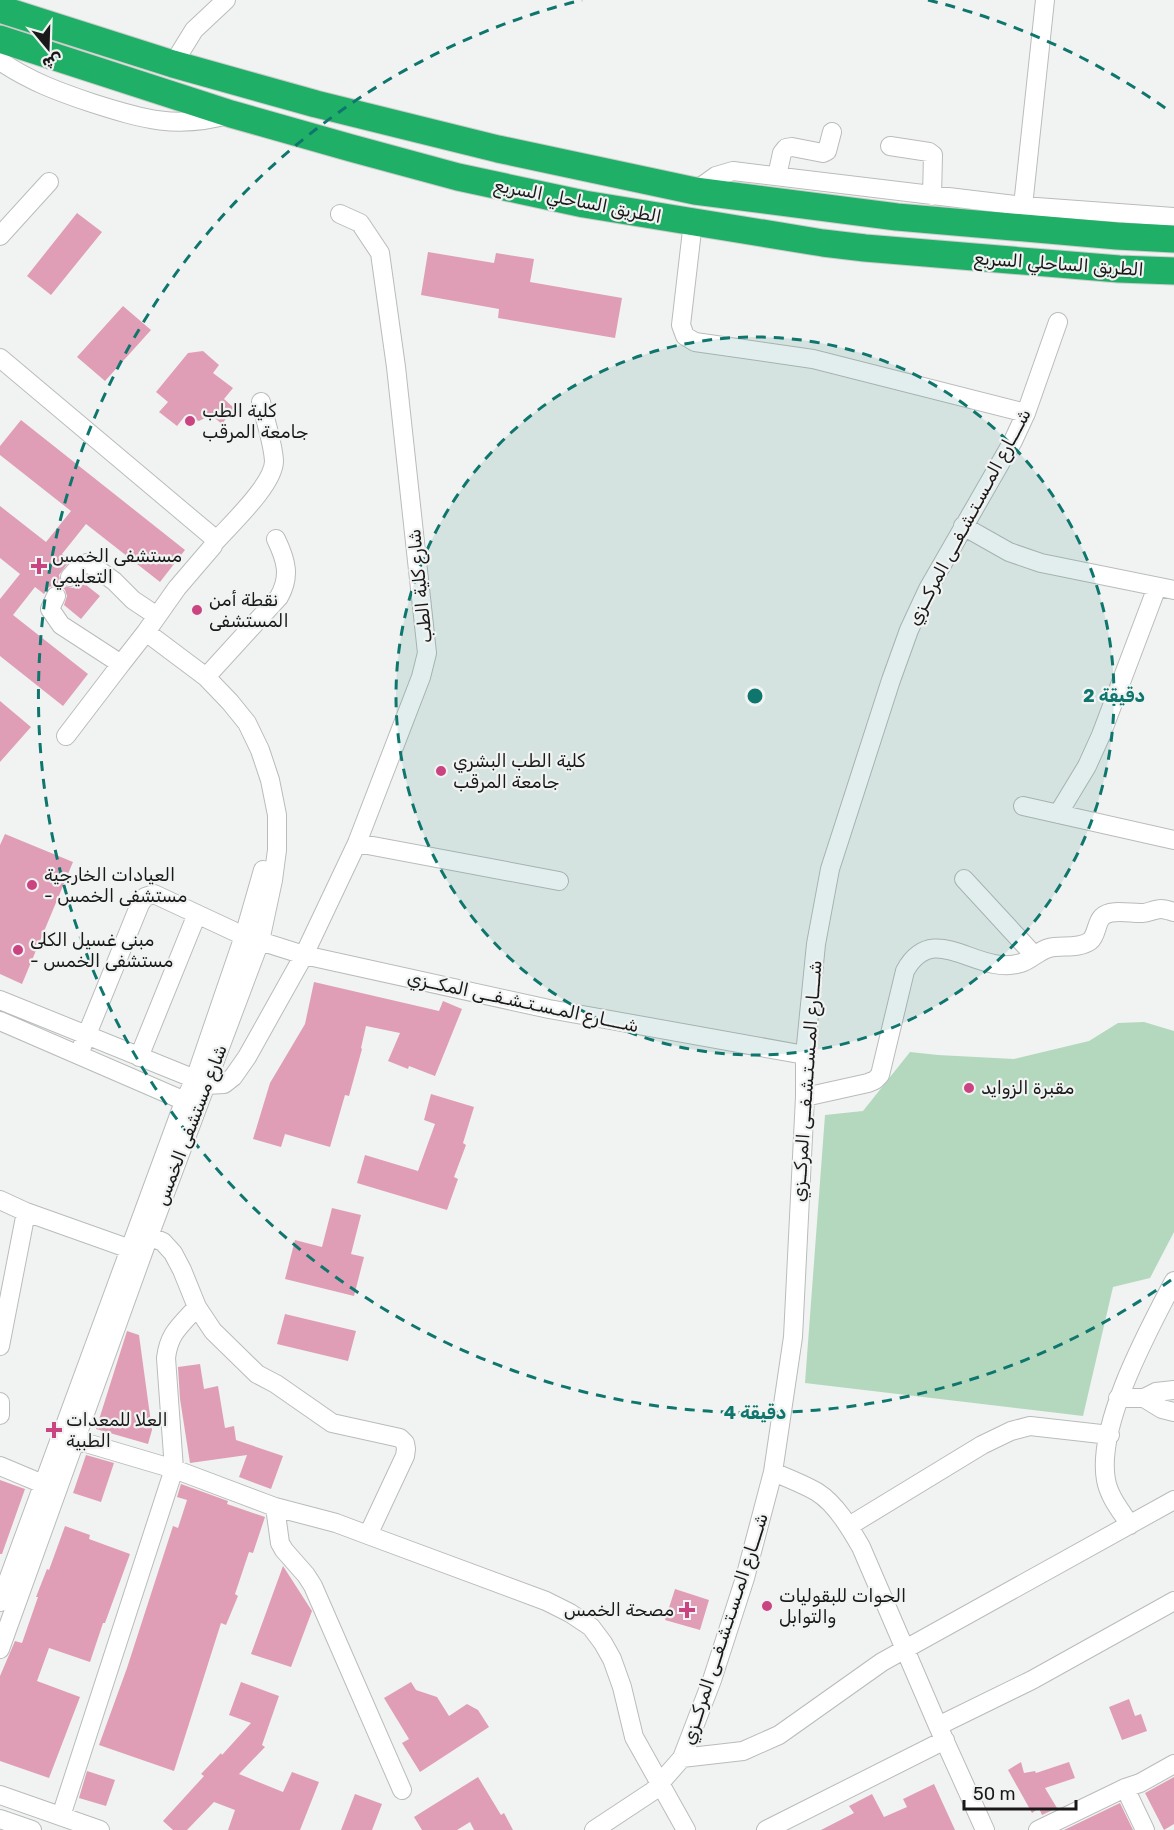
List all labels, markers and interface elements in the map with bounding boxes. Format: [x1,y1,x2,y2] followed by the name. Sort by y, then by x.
[18,18,78,78] north arrow
[40,49,65,74] text: ش
[492,174,663,230] street label: الطريق الساحلي السريع
[973,247,1144,283] street label: الطريق الساحلي السريع
[202,400,308,443] place label: كلية الطب جامعة المرقب
[902,405,1036,630] street label: شــــارع المـسـتـشـفــى المركــزي
[183,414,197,428] marker: كلية الطب جامعة المرقب
[403,528,438,644] street label: شارع كلية الطب
[52,545,182,590] place label: مستشفى الخمس التعليمي
[30,557,48,575] marker: مستشفى الخمس التعليمي
[209,589,289,632] place label: نقطة أمن المستشفى
[190,603,204,617] marker: نقطة أمن المستشفى
[1083,685,1145,707] text: 2 دقيقة
[745,686,765,706] centre of rings
[453,750,585,793] place label: كلية الطب البشري جامعة المرقب
[434,764,448,778] marker: كلية الطب البشري جامعة المرقب
[44,864,187,907] place label: العيادات الخارجية - مستشفى الخمس
[25,878,39,892] marker: العيادات الخارجية - مستشفى الخمس
[30,929,173,972] place label: مبنى غسيل الكلى - مستشفى الخمس
[11,943,25,957] marker: مبنى غسيل الكلى - مستشفى الخمس
[788,959,827,1203] street label: شــــارع المـسـتـشـفــى المركــزي
[405,967,641,1038] street label: شــــارع المـسـتـشـفــى المكــزي
[150,1042,233,1209] street label: شارع مستشفى الخمس
[981,1077,1074,1099] place label: مقبرة الزوايد
[962,1081,976,1095] marker: مقبرة الزوايد
[724,1402,786,1424] text: 4 دقيقة
[66,1409,168,1452] place label: العلا للمعدات الطبية
[47,1423,61,1437] marker: العلا للمعدات الطبية
[677,1510,774,1748] street label: شــــارع المـسـتـشـفــى المركــزي
[779,1585,906,1628] place label: الحوات للبقوليات والتوابل
[564,1599,674,1621] place label: مصحة الخمس
[760,1599,774,1613] marker: الحوات للبقوليات والتوابل
[678,1601,696,1619] marker: مصحة الخمس
[964,1773,1076,1811] scale bar
[973,1783,1016,1805] text: 50 m

